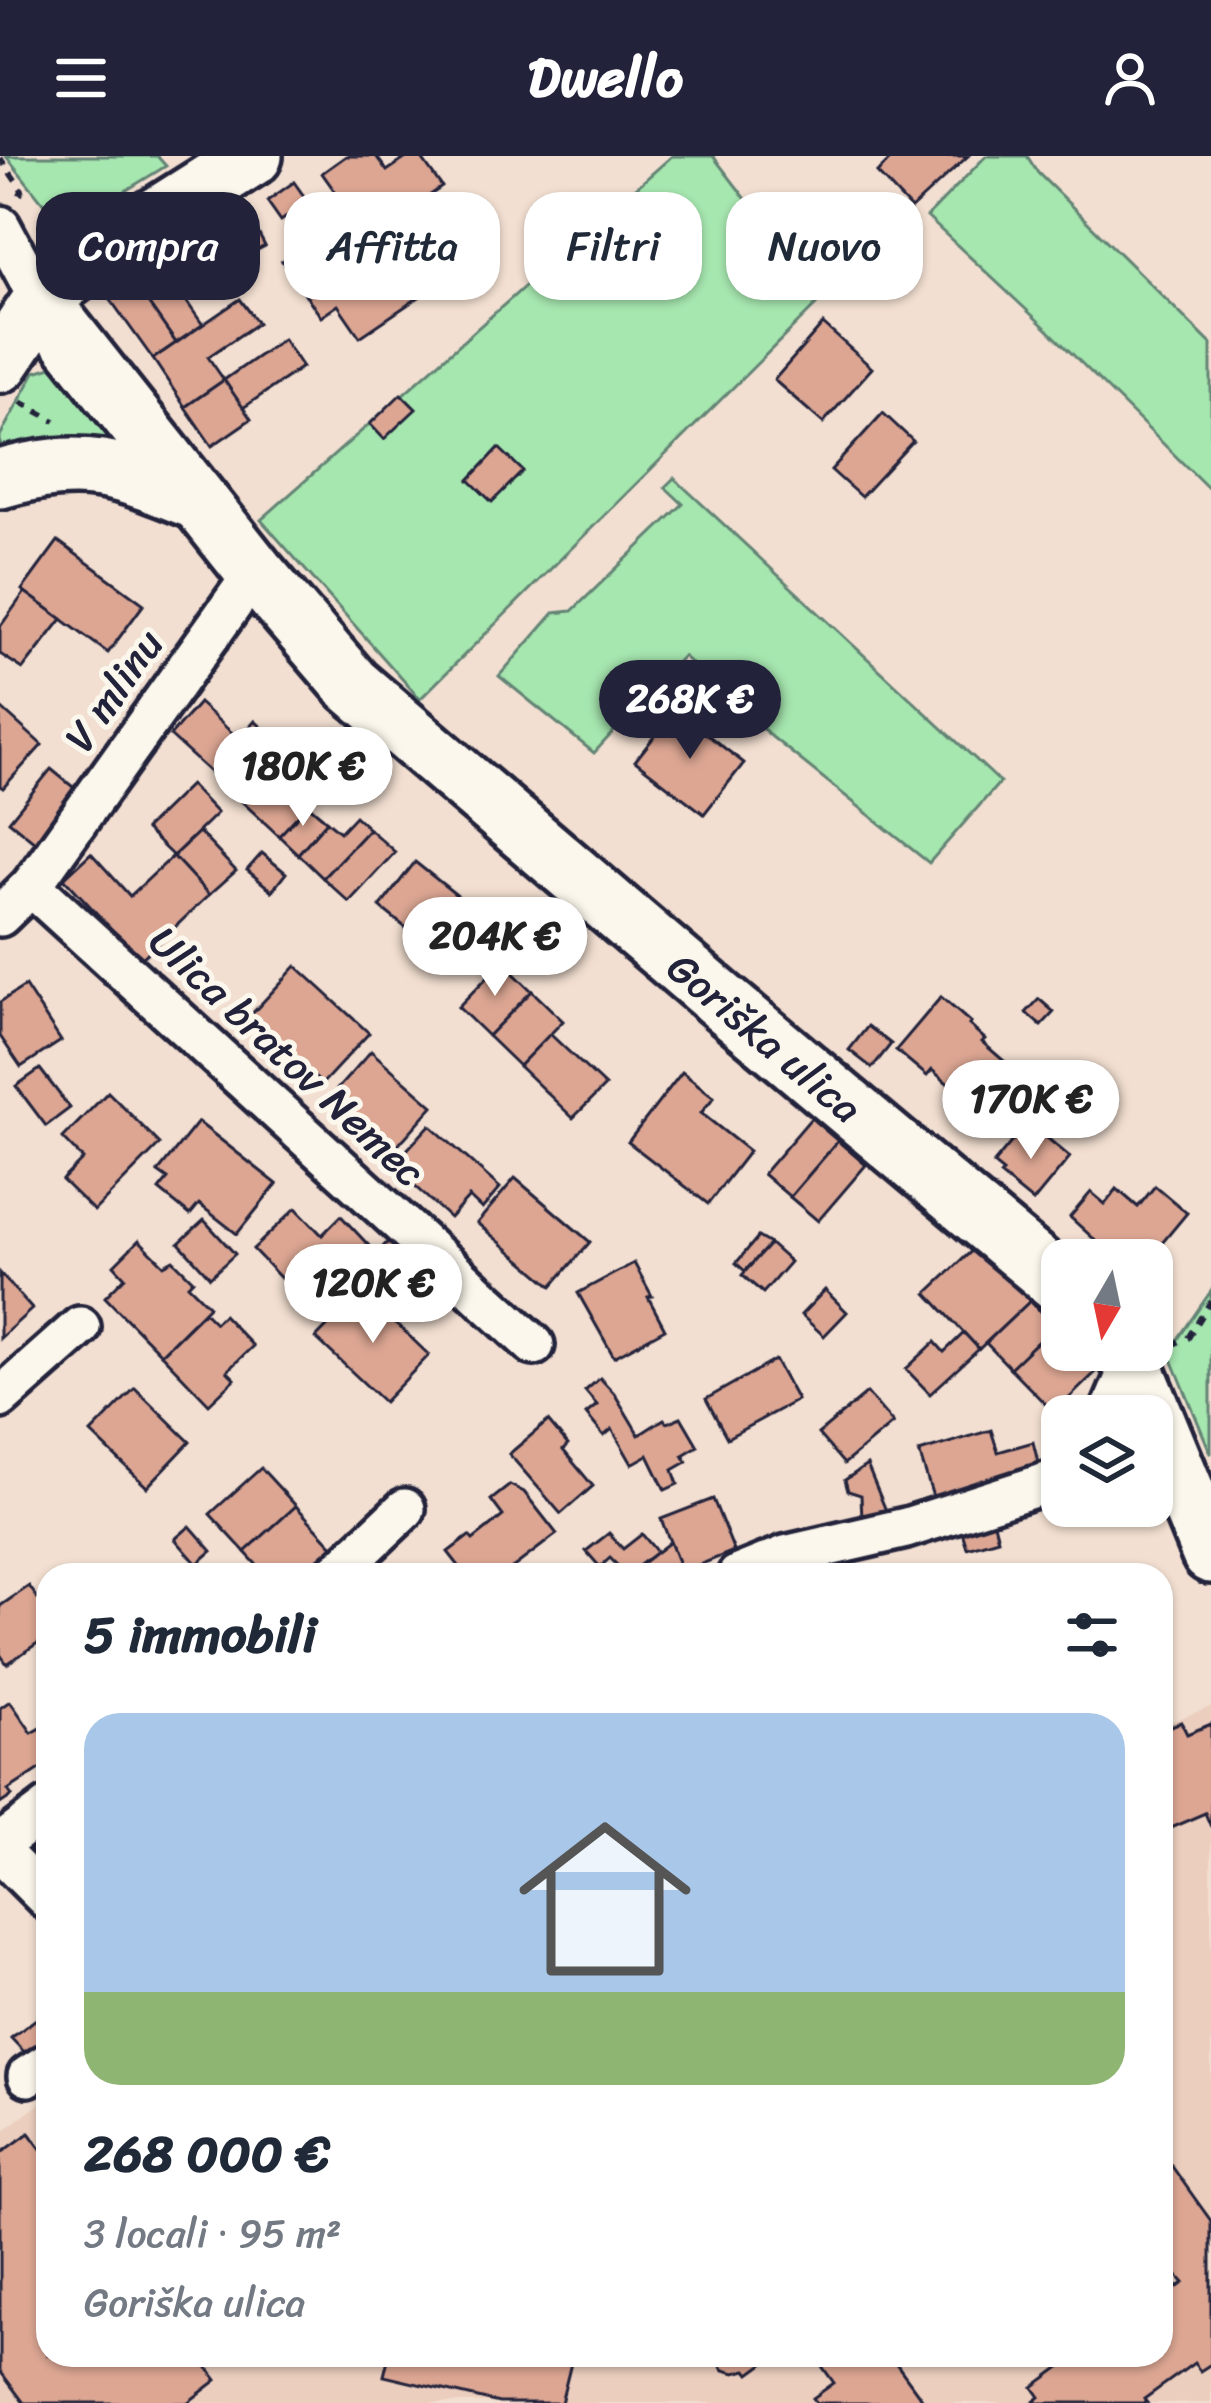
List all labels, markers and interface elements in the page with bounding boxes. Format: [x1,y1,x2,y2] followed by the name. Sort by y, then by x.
[528,30,683,126] text: Dwello
[48,45,114,111] icon: menu
[1097,45,1163,111] icon: person
[36,192,260,300] chip: Compra
[284,192,500,300] chip: Affitta
[524,192,702,300] chip: Filtri
[726,192,923,300] chip: Nuovo
[44,613,184,768] street label: V mlinu
[592,660,788,762] pin: 268K €
[626,664,754,733] text: 268K €
[205,727,401,829] pin: 180K €
[241,731,365,800] text: 180K €
[397,897,593,999] pin: 204K €
[429,901,561,970] text: 204K €
[131,907,444,1206] street label: Ulica bratov Nemec
[649,933,879,1143] street label: Goriška ulica
[933,1060,1129,1162] pin: 170K €
[969,1064,1093,1133] text: 170K €
[1041,1239,1173,1371] north arrow
[1041,1239,1173,1527] map controls
[275,1244,471,1346] pin: 120K €
[311,1248,435,1317] text: 120K €
[1041,1395,1173,1527] button: layers
[84,1590,317,1680] text: 5 immobili
[1059,1602,1125,1668] icon: filters
[497,1791,713,2007] icon: home
[84,2109,330,2199] text: 268 000 €
[84,2199,341,2268] text: 3 locali · 95 m²
[84,2268,305,2337] text: Goriška ulica

